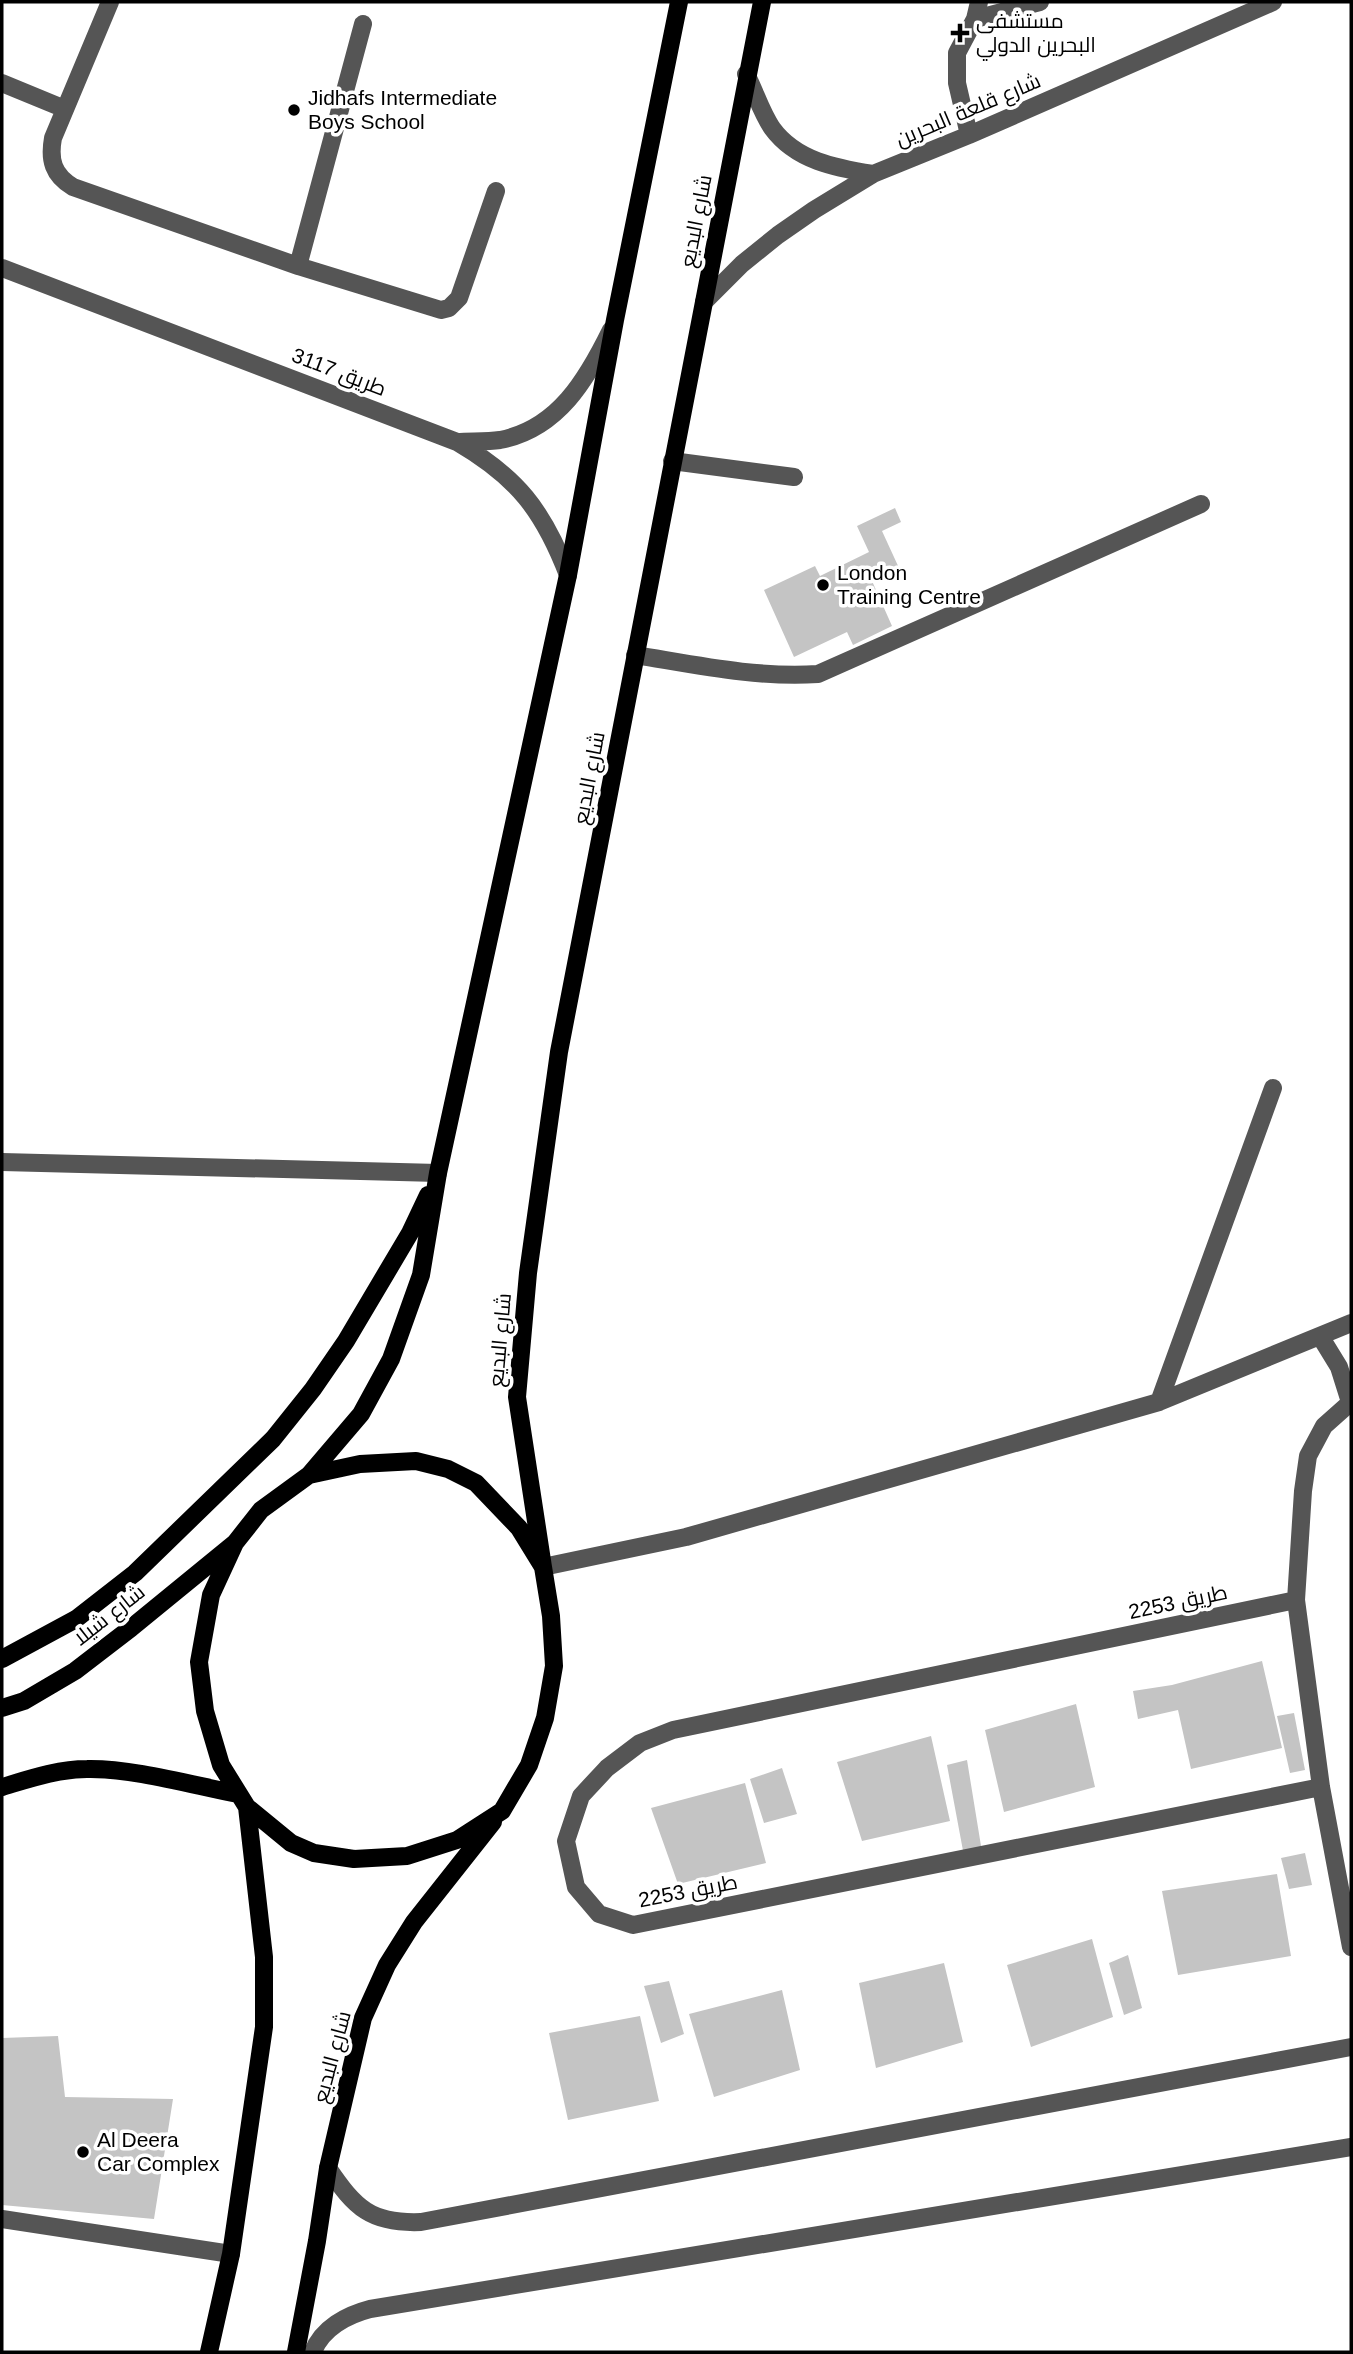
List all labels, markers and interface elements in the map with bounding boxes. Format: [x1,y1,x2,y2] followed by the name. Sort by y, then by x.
[976,9,1096,61] place label: مستشفى البحرين الدولي
[950,23,970,43] marker: مستشفى البحرين الدولي
[892,69,1045,153] street label: شارع قلعة البحرين
[308,86,497,133] place label: Jidhafs Intermediate Boys School
[286,102,302,118] marker: Jidhafs Intermediate Boys School
[675,172,719,270] street label: شارع البديع
[288,343,390,402] street label: طريق 3117
[837,561,981,608] place label: London Training Centre
[815,577,831,593] marker: London Training Centre
[568,729,612,827] street label: شارع البديع
[484,1292,518,1388] street label: شارع البديع
[68,1580,151,1652] street label: شارع شيلا
[1126,1580,1230,1625] street label: طريق 2253
[636,1870,740,1913] street label: طريق 2253
[308,2008,358,2106] street label: شارع البديع
[97,2128,220,2175] place label: Al Deera Car Complex
[75,2144,91,2160] marker: Al Deera Car Complex

